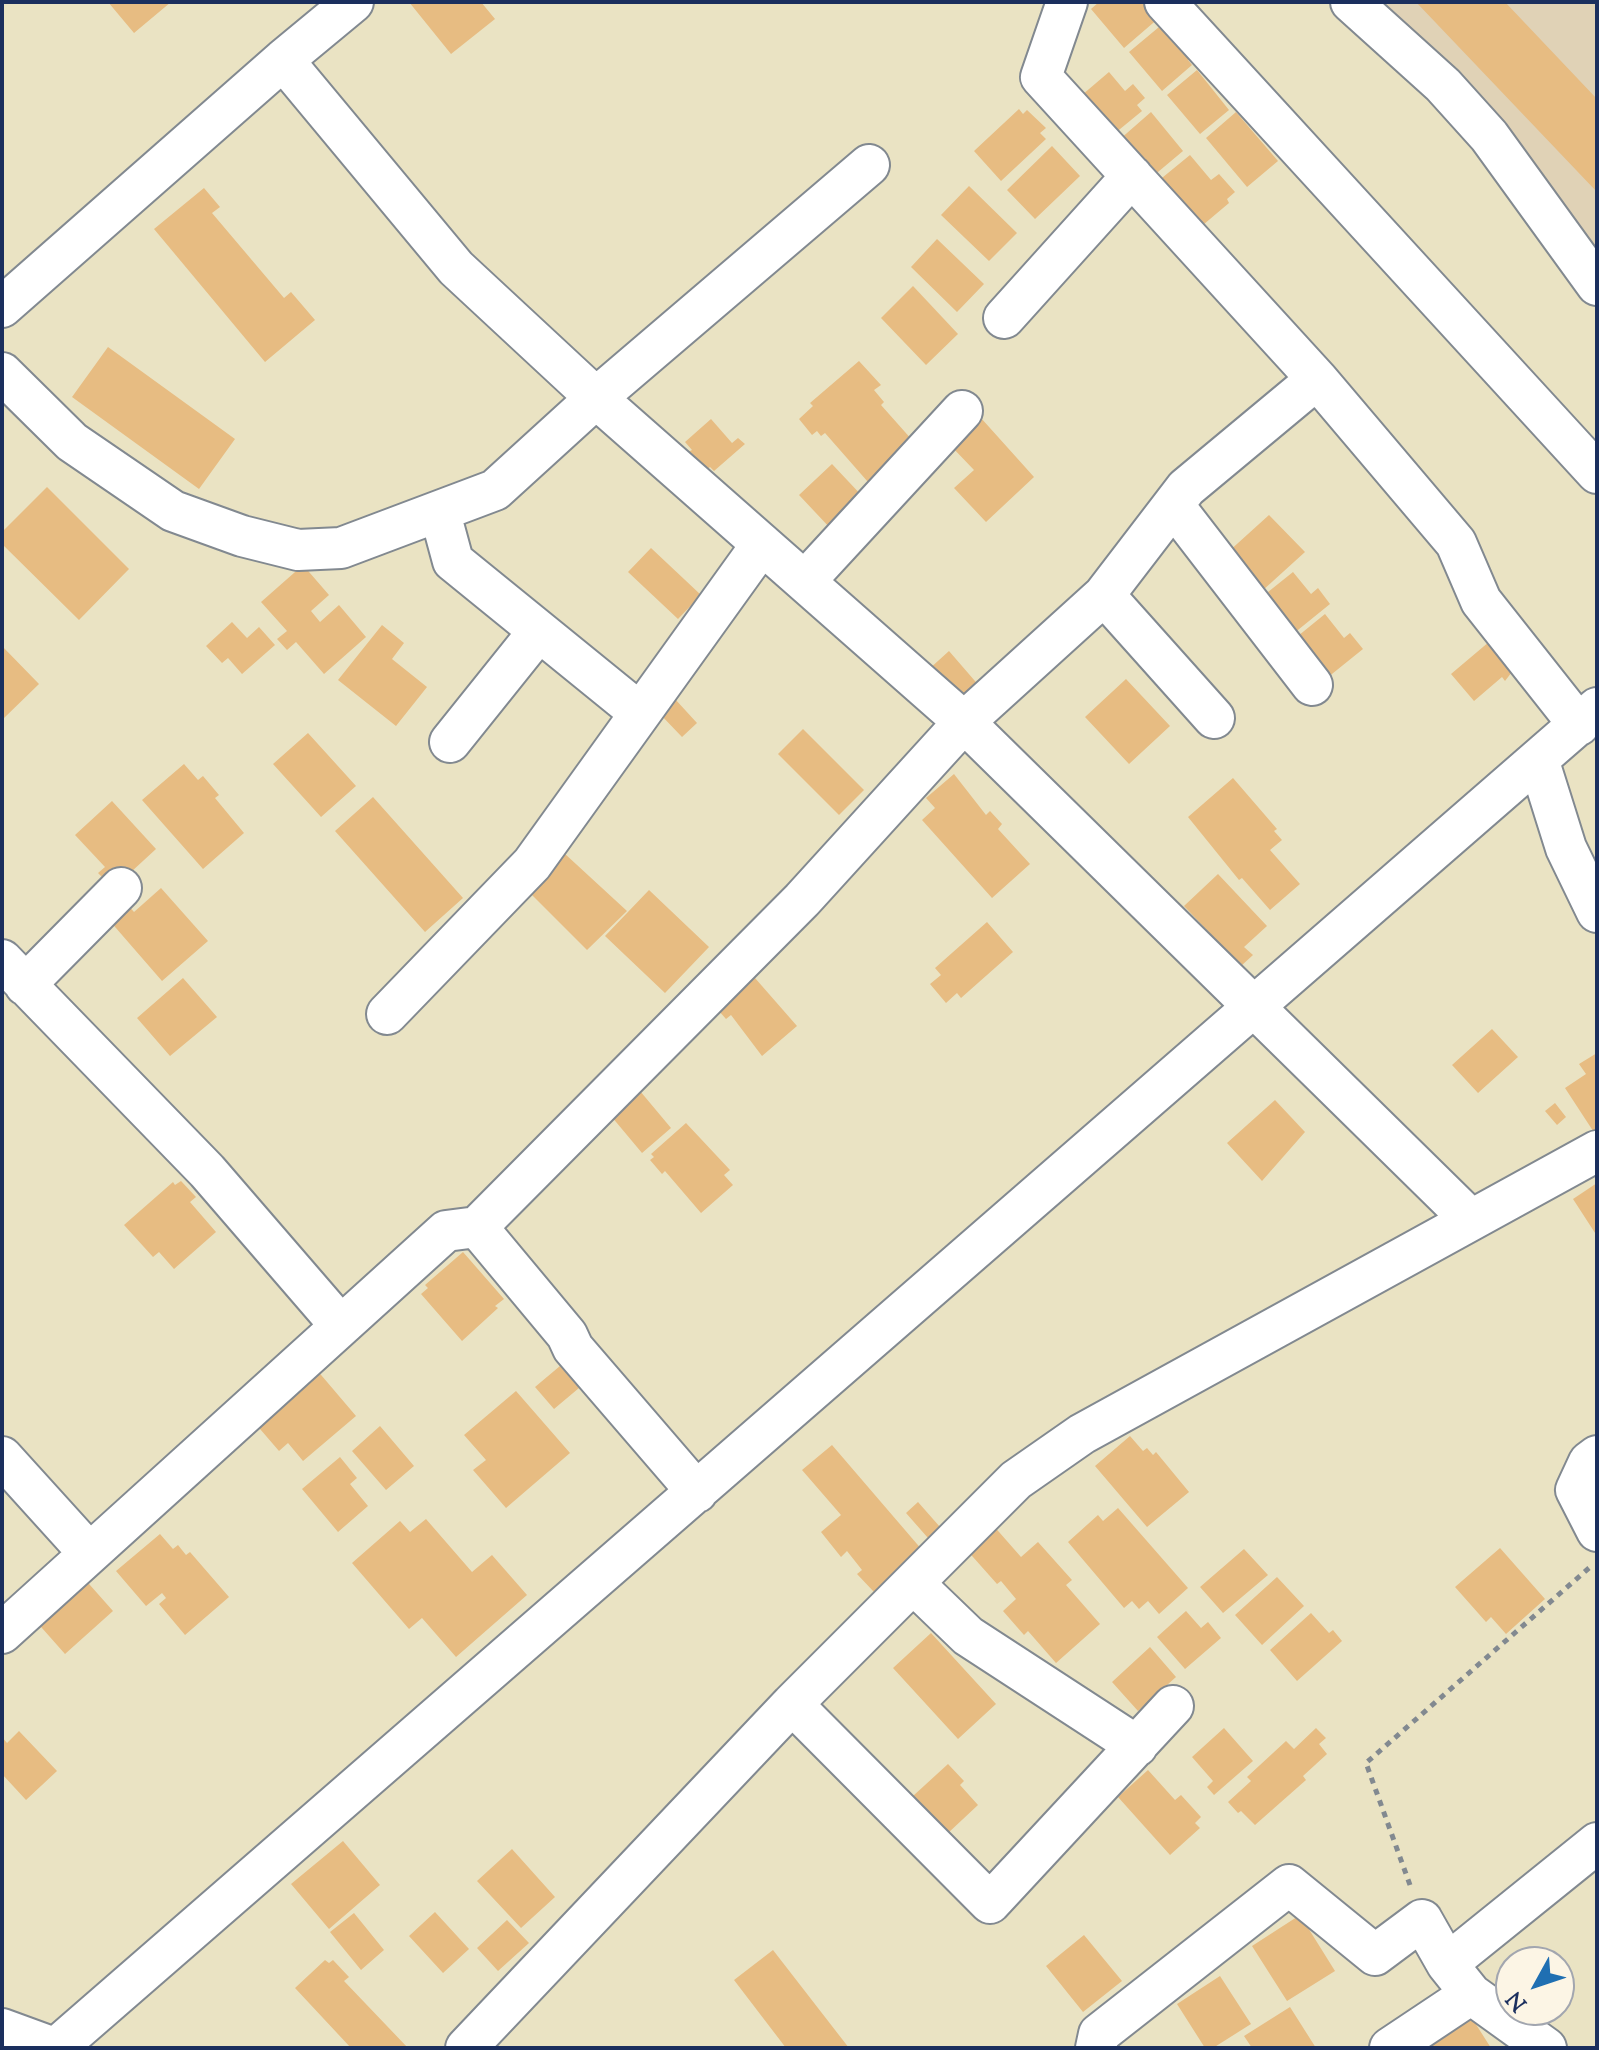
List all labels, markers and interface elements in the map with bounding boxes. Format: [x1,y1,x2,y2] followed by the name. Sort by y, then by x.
[1495,1946,1575,2026] north arrow
[1500,1983,1536,2017] text: N

